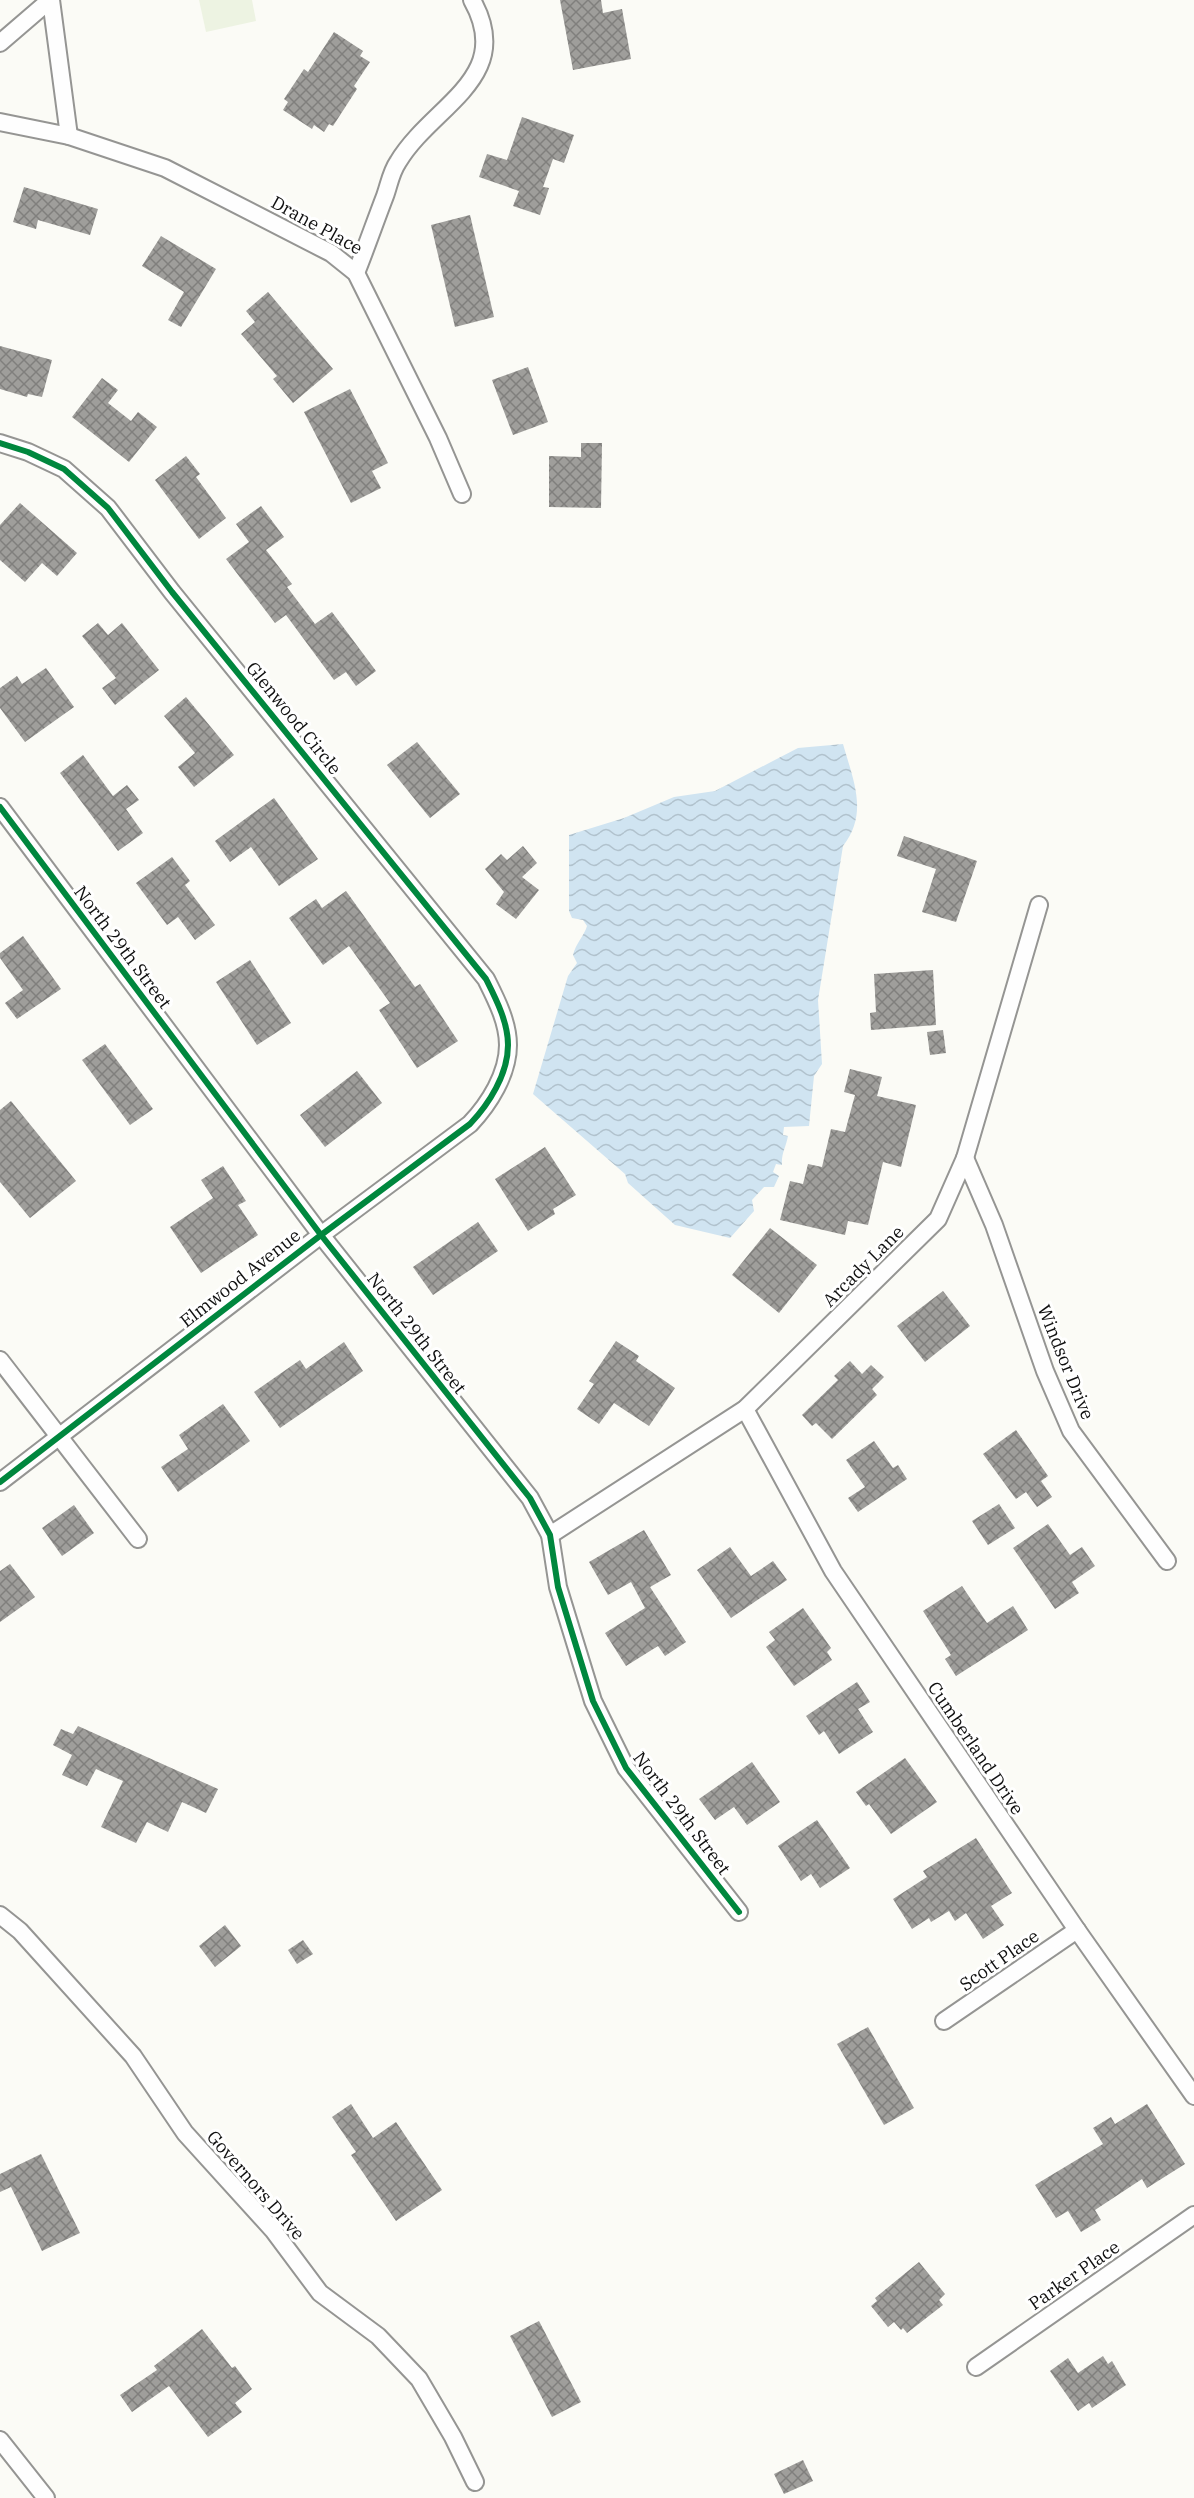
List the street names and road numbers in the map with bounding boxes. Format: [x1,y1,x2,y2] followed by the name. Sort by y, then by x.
[267,190,367,260] street label: Drane Place
[241,657,347,779] street label: Glenwood Circle
[69,881,177,1013] street label: North 29th Street
[817,1220,909,1312] street label: Arcady Lane
[175,1224,305,1332] street label: Elmwood Avenue
[362,1268,472,1398] street label: North 29th Street
[1033,1301,1099,1423] street label: Windsor Drive
[923,1677,1029,1819] street label: Cumberland Drive
[628,1747,736,1879] street label: North 29th Street
[955,1924,1043,1996] street label: Scott Place
[202,2125,310,2245] street label: Governors Drive
[1024,2235,1124,2315] street label: Parker Place

